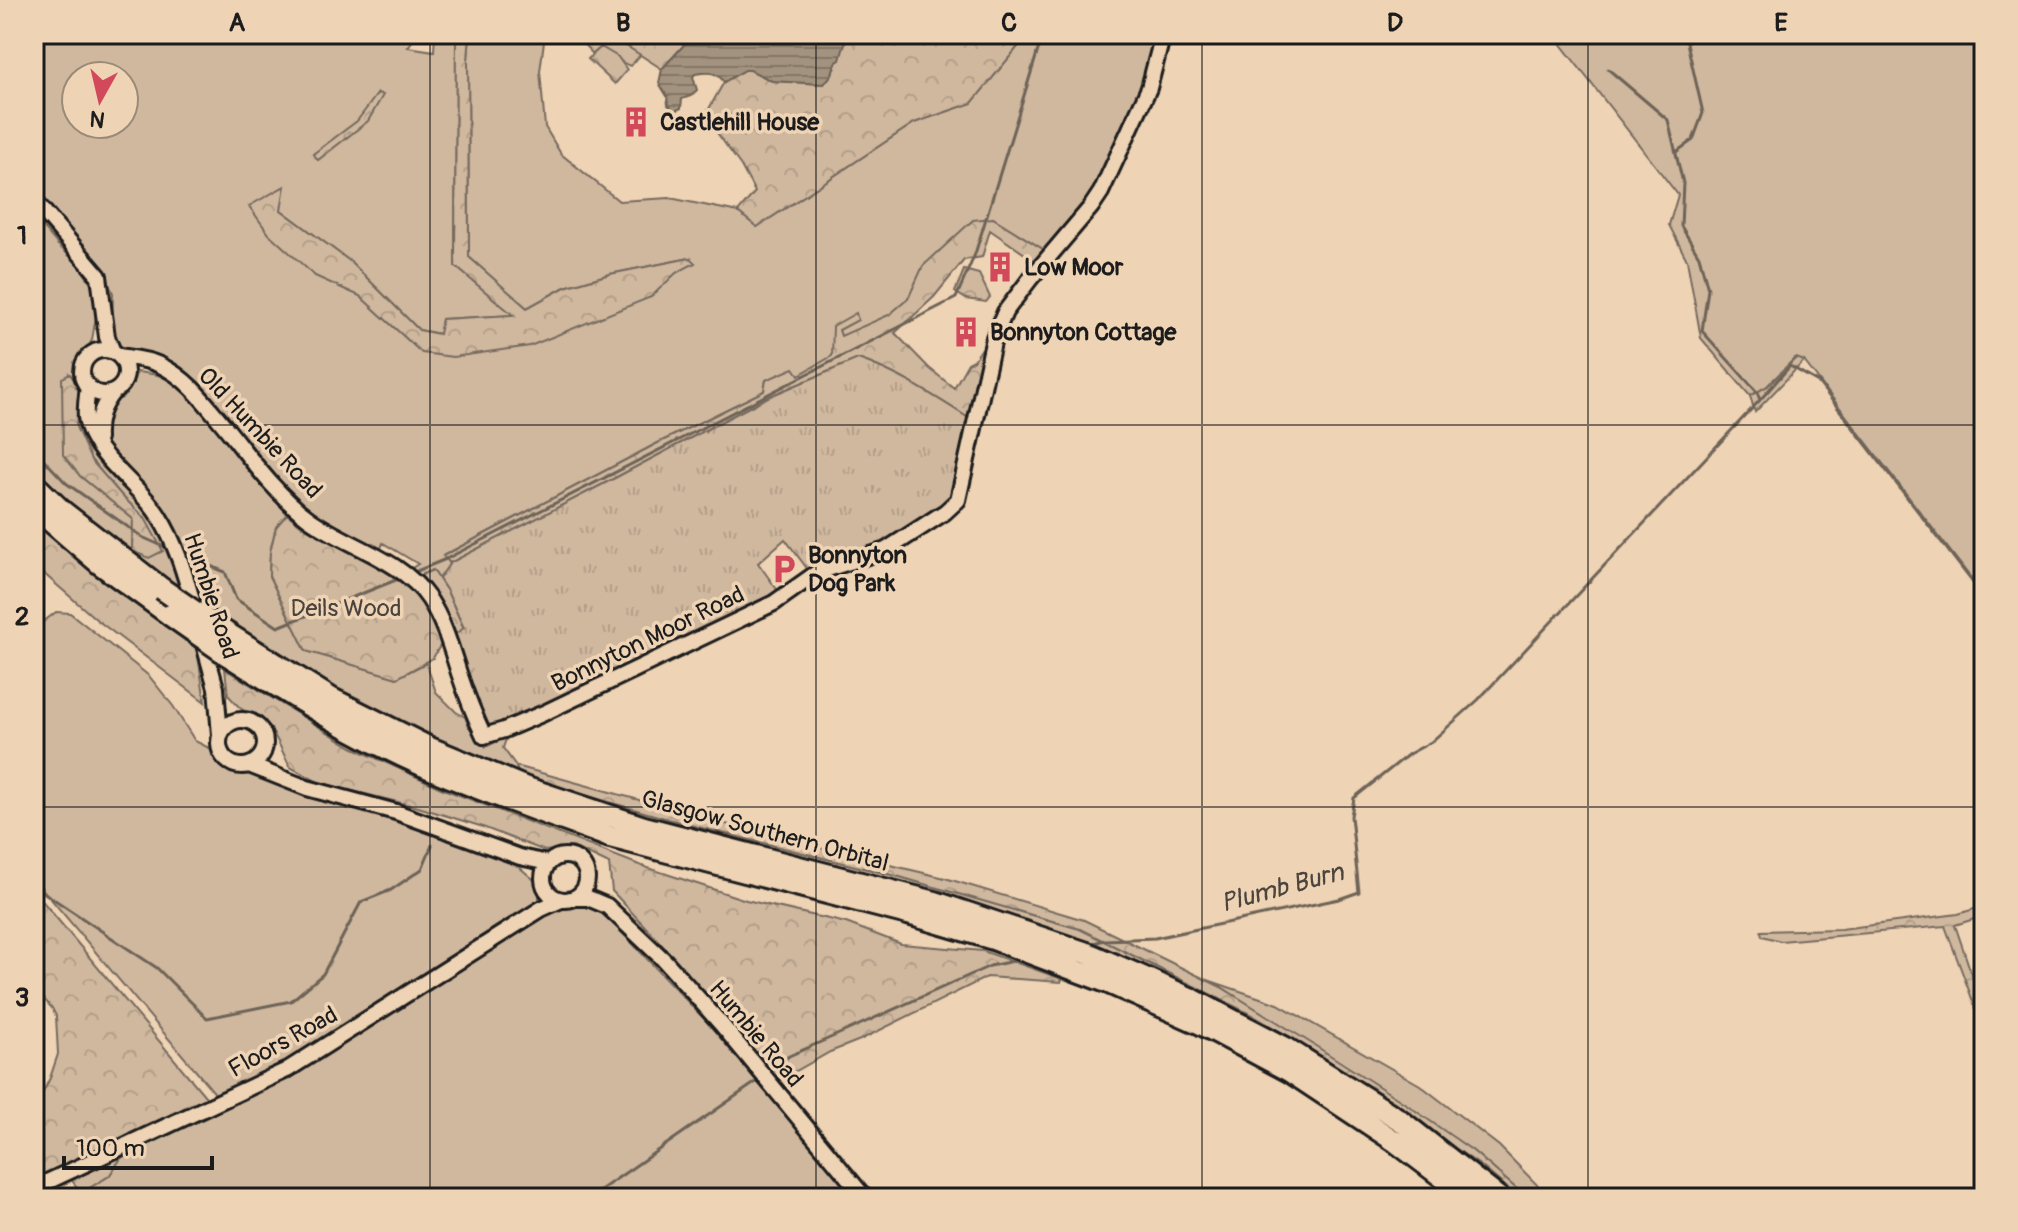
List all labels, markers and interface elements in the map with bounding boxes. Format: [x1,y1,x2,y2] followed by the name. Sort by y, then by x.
[229,7,246,39] text: A
[616,7,630,39] text: B
[1001,7,1017,39] text: C
[1387,7,1403,39] text: D
[1774,7,1788,39] text: E
[60,60,140,140] north arrow
[88,104,107,134] text: N
[619,105,653,139] building icon: Castlehill House
[660,108,820,137] place label: Castlehill House
[17,220,27,252] text: 1
[983,250,1017,284] building icon: Low Moor
[1024,253,1124,282] place label: Low Moor
[949,315,983,349] building icon: Bonnyton Cottage
[990,318,1178,347] place label: Bonnyton Cottage
[192,361,328,505] street label: Old Humbie Road
[177,529,245,663] street label: Humbie Road
[808,541,907,598] place label: Bonnyton Dog Park
[767,552,801,586] parking icon: Bonnyton Dog Park
[547,580,749,698] street label: Bonnyton Moor Road
[291,594,401,623] park label: Deils Wood
[15,601,29,633] text: 2
[638,784,892,878] street label: Glasgow Southern Orbital
[1217,856,1348,920] water label: Plumb Burn
[703,975,809,1093] street label: Humbie Road
[15,982,29,1014] text: 3
[223,1000,343,1084] street label: Floors Road
[64,1120,212,1170] scale bar
[76,1134,145,1163] text: 100 m

